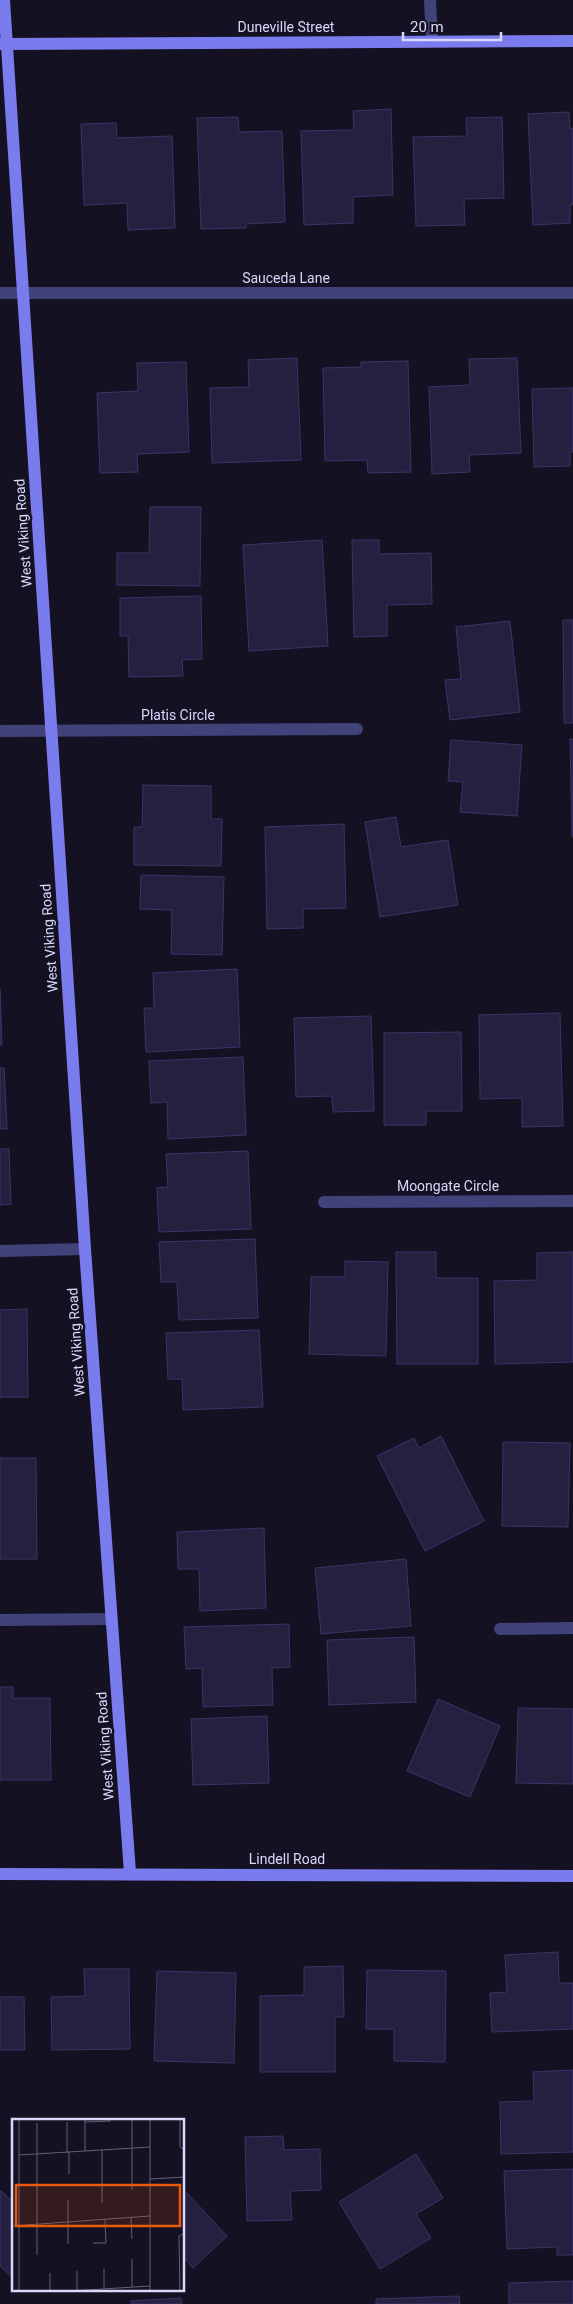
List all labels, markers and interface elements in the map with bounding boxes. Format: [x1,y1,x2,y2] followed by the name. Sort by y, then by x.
[403,10,500,42] scale bar
[410,18,444,36] text: 20 m
[238,19,335,35] street label: Duneville Street
[242,270,330,286] street label: Sauceda Lane
[11,478,35,588] street label: West Viking Road
[141,707,215,723] street label: Platis Circle
[37,883,61,993] street label: West Viking Road
[397,1178,499,1194] street label: Moongate Circle
[64,1287,88,1397] street label: West Viking Road
[93,1691,117,1801] street label: West Viking Road
[249,1851,325,1867] street label: Lindell Road
[12,2119,185,2292] inset map

